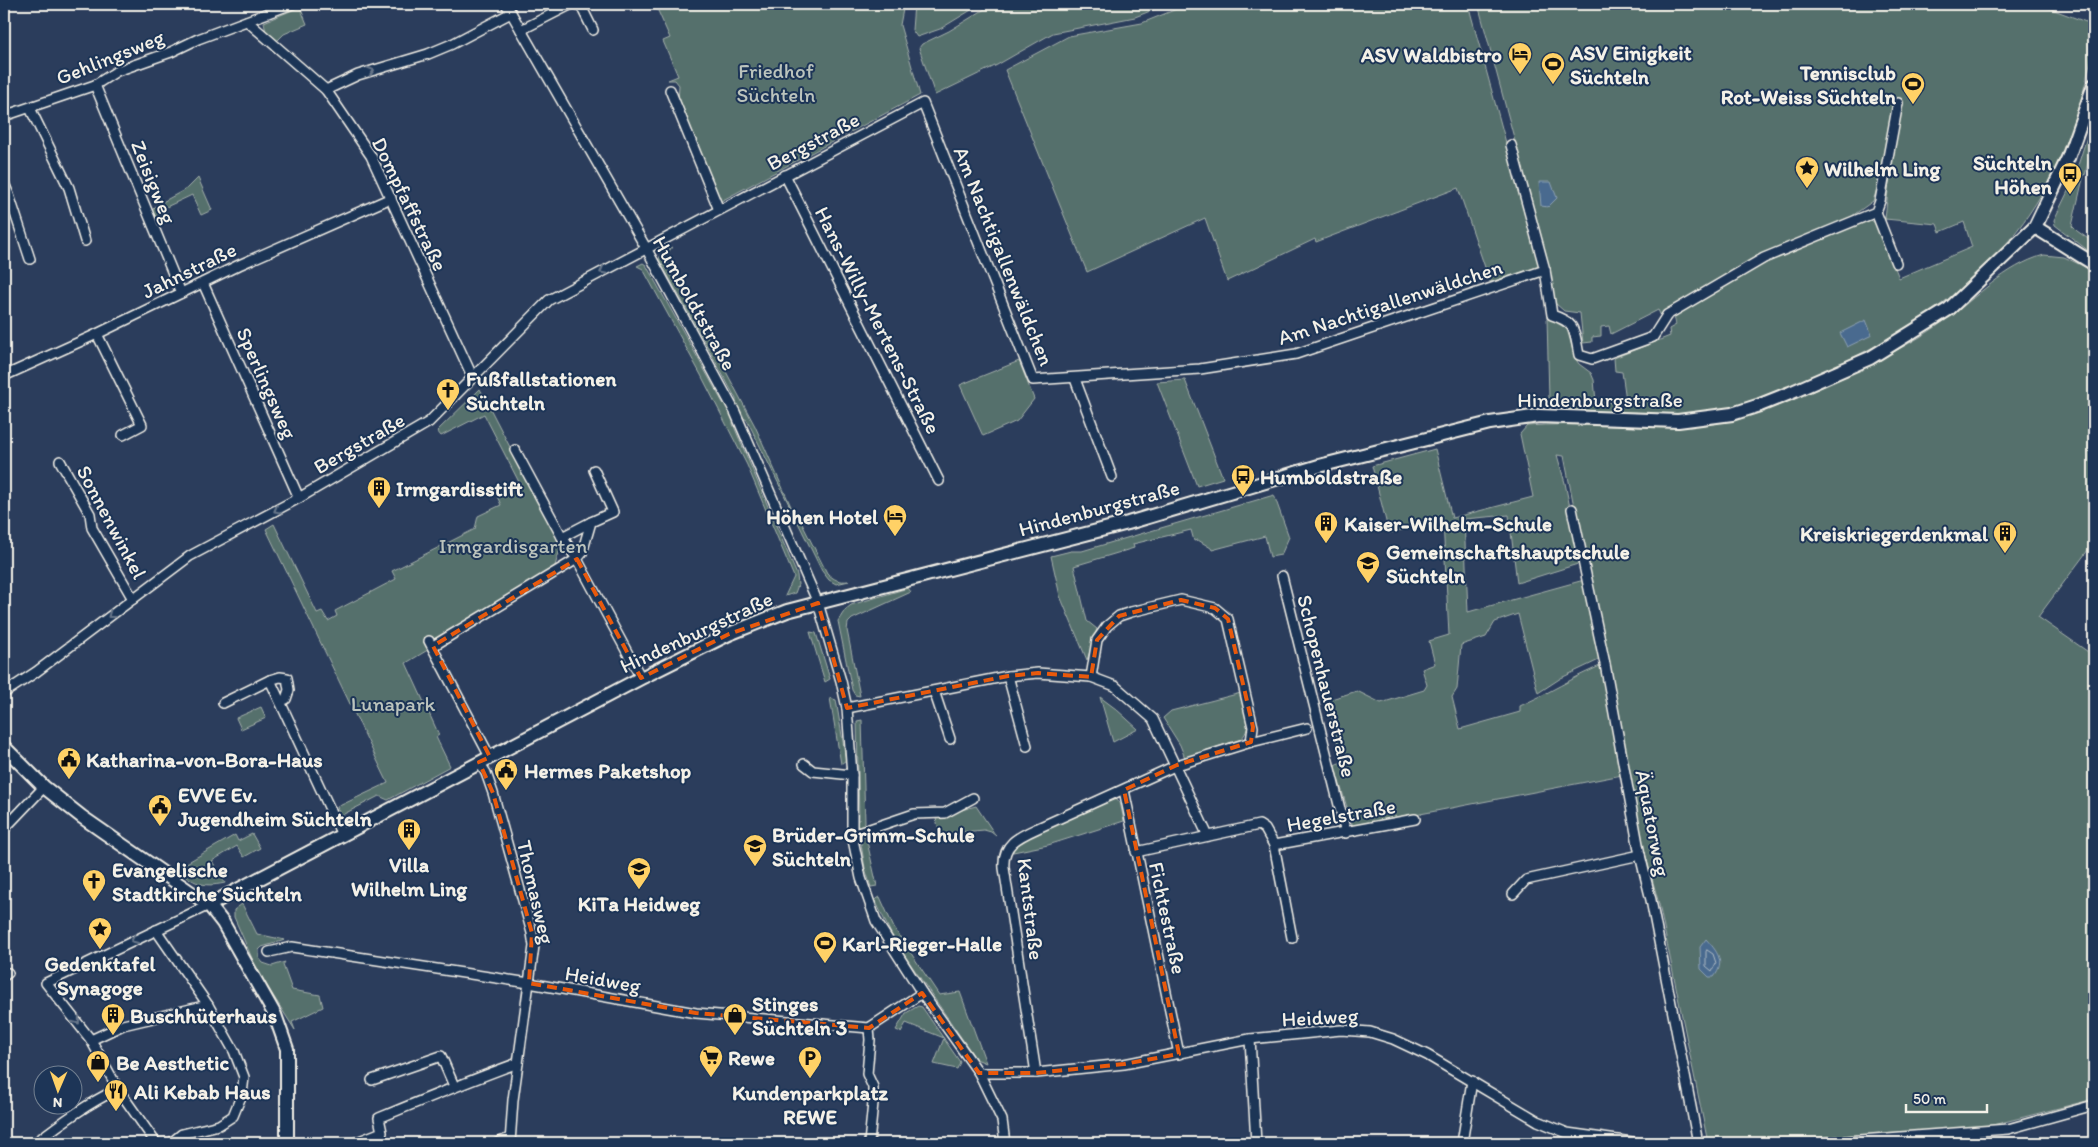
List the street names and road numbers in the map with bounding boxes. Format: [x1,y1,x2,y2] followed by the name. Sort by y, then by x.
[52,24,168,90] street label: Gehlingsweg
[762,106,864,176] street label: Bergstraße
[367,133,453,275] street label: Dompfaffstraße
[126,137,182,228] street label: Zeisigweg
[949,143,1059,369] street label: Am Nachtigallenwäldchen
[810,202,946,438] street label: Hans-Willy-Mertens-Straße
[648,231,742,375] street label: Humboldtstraße
[138,236,240,304] street label: Jahnstraße
[1275,254,1505,350] street label: Am Nachtigallenwäldchen
[231,323,303,443] street label: Sperlingsweg
[1517,387,1683,412] street label: Hindenburgstraße
[309,407,409,479] street label: Bergstraße
[72,461,152,583] street label: Sonnenwinkel
[1016,475,1182,541] street label: Hindenburgstraße
[616,586,776,678] street label: Hindenburgstraße
[1292,592,1362,780] street label: Schopenhauerstraße
[1630,768,1676,879] street label: Äquatorweg
[1285,793,1397,837] street label: Hegelstraße
[512,838,560,947] street label: Thomasweg
[1012,857,1050,961] street label: Kantstraße
[1144,860,1192,976] street label: Fichtestraße
[563,960,643,998] street label: Heidweg
[1281,1002,1359,1031] street label: Heidweg

